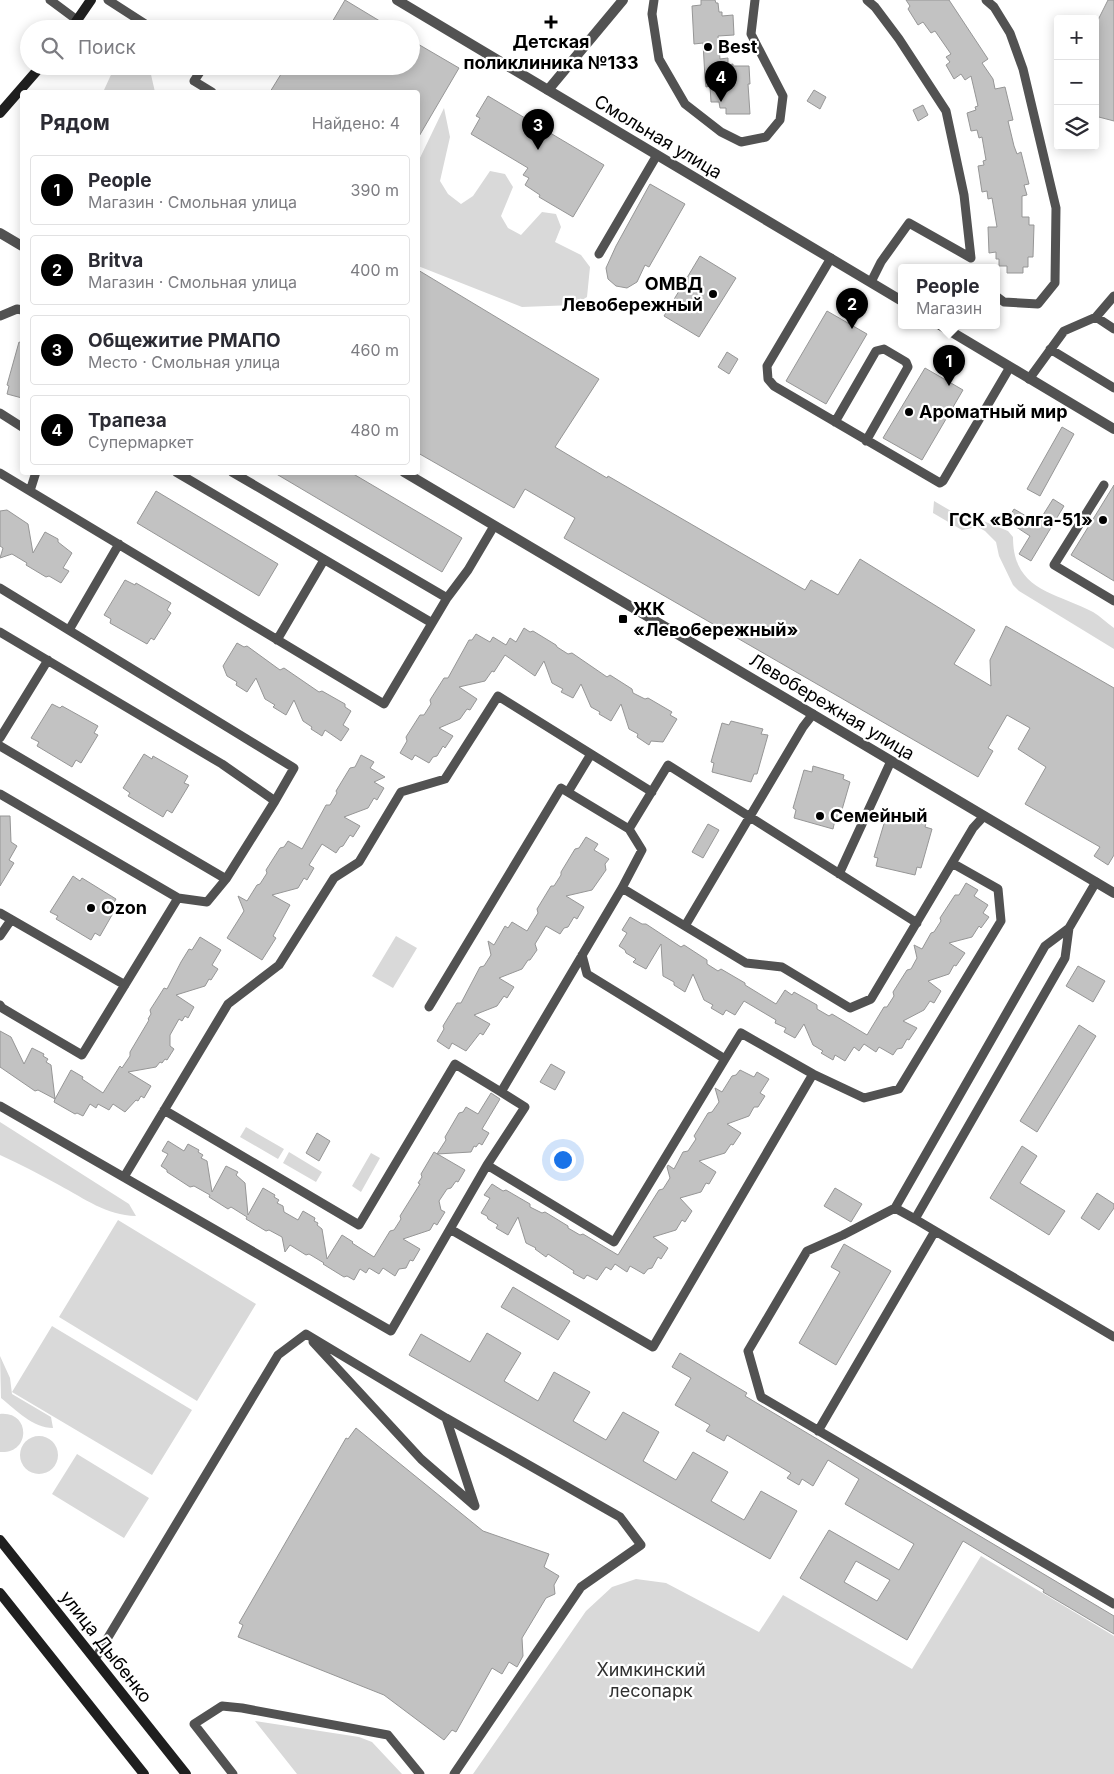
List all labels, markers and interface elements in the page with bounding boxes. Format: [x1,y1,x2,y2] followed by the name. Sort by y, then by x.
[544,15,558,29] marker: Детская поликлиника №133
[1054,15,1099,150] map controls
[1054,15,1099,60] button: +
[20,20,420,75] search box
[463,31,639,73] place label: Детская поликлиника №133
[38,34,66,62] icon: search
[78,36,136,59] text: Поиск
[718,36,758,57] place label: Best
[702,41,714,53] marker: Best
[1054,60,1099,105] button: −
[705,61,737,102] pin: 4
[591,90,726,183] street label: Смольная улица
[1054,105,1099,150] button: layers
[522,109,554,150] pin: 3
[40,110,110,135] text: Рядом
[312,113,400,133] text: Найдено: 4
[88,169,152,192] text: People
[54,180,60,200] text: 1
[351,180,399,200] text: 390 m
[88,192,297,212] text: Магазин · Смольная улица
[88,249,143,272] text: Britva
[52,260,62,280] text: 2
[350,260,399,280] text: 400 m
[898,264,1000,329] popup
[88,272,297,292] text: Магазин · Смольная улица
[561,273,703,315] place label: ОМВД Левобережный
[916,275,979,298] text: People
[707,288,719,300] marker: ОМВД Левобережный
[836,288,868,329] pin: 2
[916,298,982,318] text: Магазин
[88,329,281,352] text: Общежитие РМАПО
[52,340,62,360] text: 3
[350,340,399,360] text: 460 m
[933,345,965,386] pin: 1
[88,352,280,372] text: Место · Смольная улица
[919,401,1068,422] place label: Ароматный мир
[903,406,915,418] marker: Ароматный мир
[88,409,167,432] text: Трапеза
[52,420,62,440] text: 4
[350,420,399,440] text: 480 m
[88,432,193,452] text: Супермаркет
[949,509,1093,530] place label: ГСК «Волга-51»
[1097,514,1109,526] marker: ГСК «Волга-51»
[633,598,798,640] place label: ЖК «Левобережный»
[617,613,629,625] marker: ЖК «Левобережный»
[746,649,919,764] street label: Левобережная улица
[830,805,928,826] place label: Семейный
[814,810,826,822] marker: Семейный
[101,897,147,918] place label: Ozon
[85,902,97,914] marker: Ozon
[550,1147,576,1173] your location
[56,1587,157,1707] street label: улица Дыбенко
[596,1659,706,1701] park label: Химкинский лесопарк

